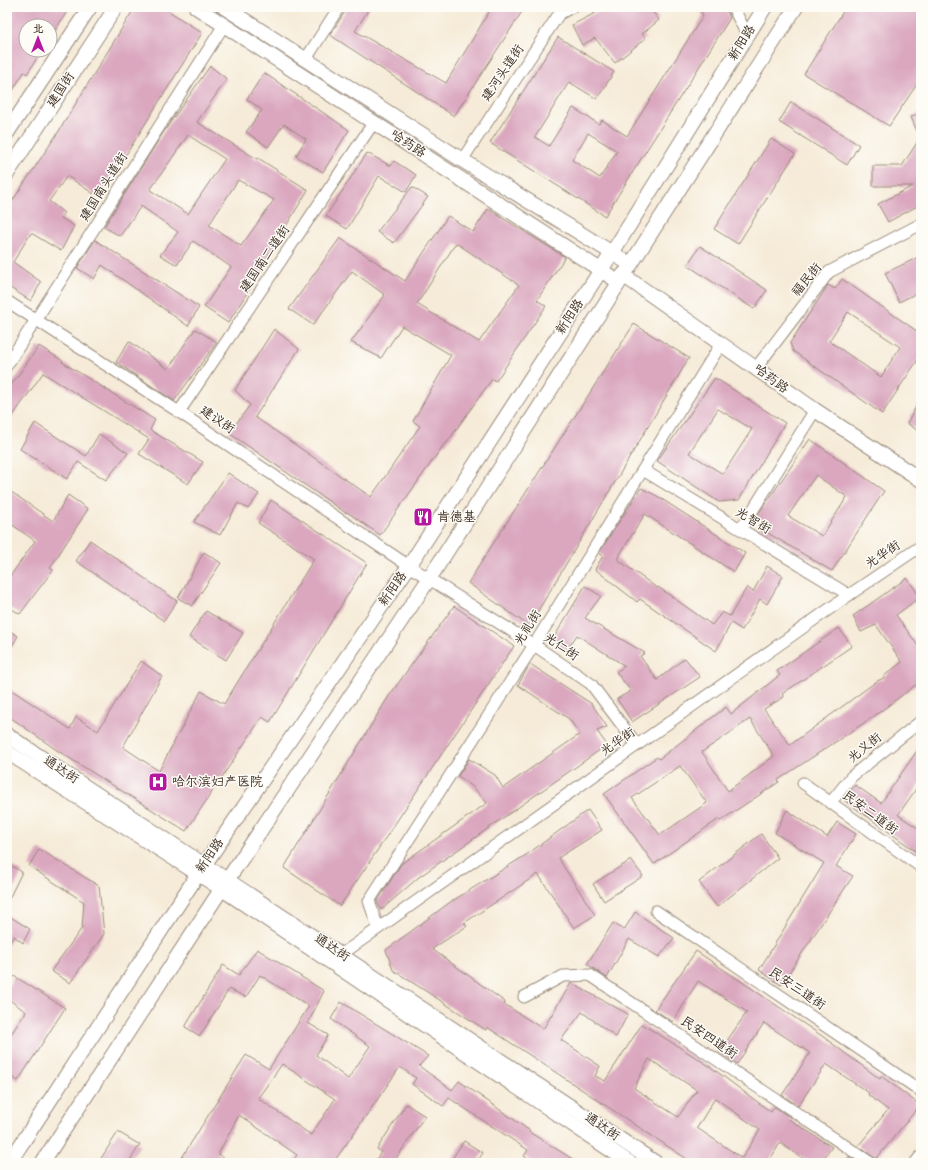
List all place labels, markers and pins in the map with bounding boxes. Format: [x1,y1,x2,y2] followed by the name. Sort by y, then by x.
[412,506,434,528] restaurant icon: 肯德基
[437,509,476,526] place label: 肯德基
[147,771,169,793] hospital icon: 哈尔滨妇产医院
[172,774,263,791] place label: 哈尔滨妇产医院

